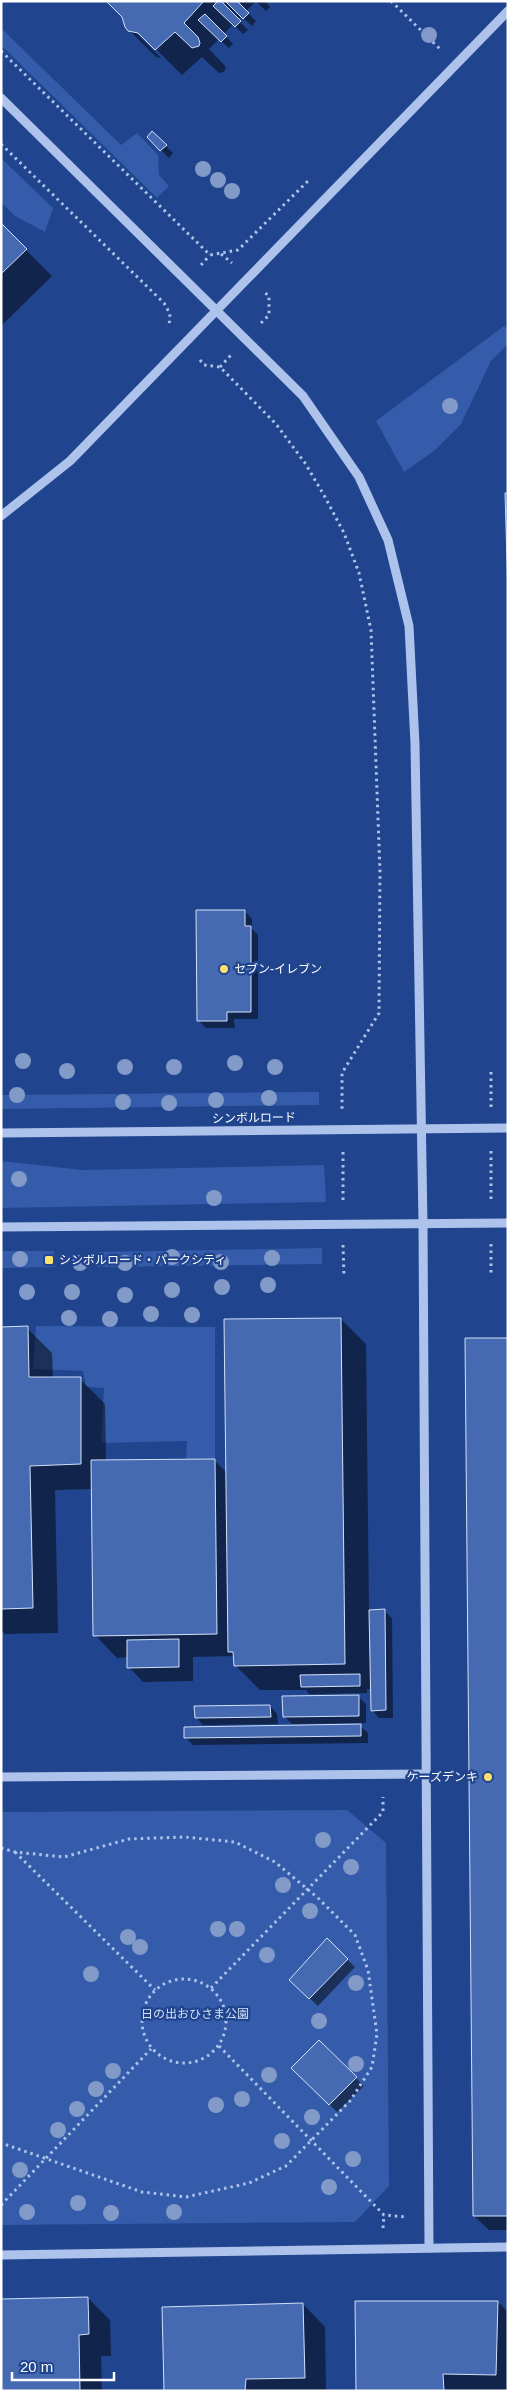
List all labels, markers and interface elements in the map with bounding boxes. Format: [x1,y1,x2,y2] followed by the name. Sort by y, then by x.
[234,962,322,976] place label: セブン-イレブン
[218,963,230,975] marker: セブン-イレブン
[212,1110,296,1126] street label: シンボルロード
[59,1253,226,1267] place label: シンボルロード・パークシティ
[43,1254,55,1266] marker: シンボルロード・パークシティ
[407,1770,478,1784] place label: ケーズデンキ
[482,1771,494,1783] marker: ケーズデンキ
[141,2007,249,2021] park label: 日の出おひさま公園
[12,2350,115,2382] scale bar
[20,2358,53,2375] text: 20 m

